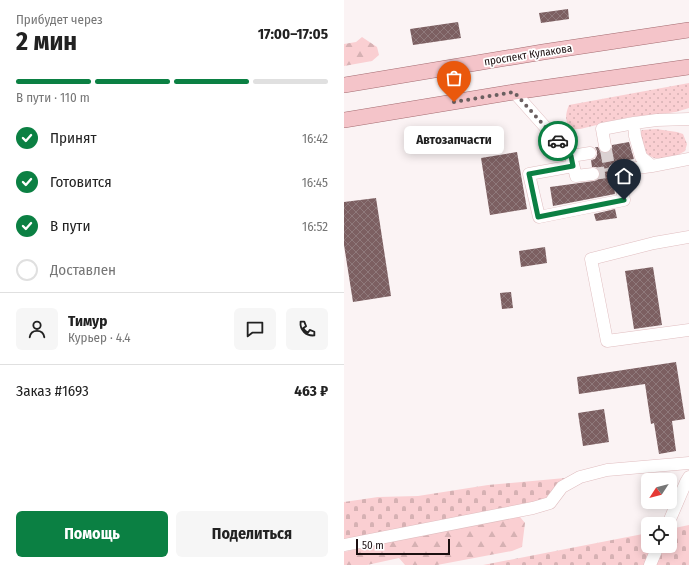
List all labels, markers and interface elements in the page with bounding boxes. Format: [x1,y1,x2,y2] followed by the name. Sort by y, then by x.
[16,12,103,27] text: Прибудет через
[258,25,328,43] text: 17:00–17:05
[16,26,77,57] text: 2 мин
[483,42,573,68] street label: проспект Кулакова
[437,61,471,102] pin
[443,67,465,89] icon: bag
[16,90,90,105] text: В пути · 110 m
[538,121,578,161] courier
[404,126,504,154] callout: Автозапчасти
[16,127,38,149] icon: check
[50,129,97,147] text: Принят
[547,130,569,152] icon: car
[302,131,328,146] text: 16:42
[416,132,492,147] text: Автозапчасти
[607,159,641,200] pin
[613,165,635,187] icon: home
[16,171,38,193] icon: check
[50,173,112,191] text: Готовится
[302,175,328,190] text: 16:45
[16,215,38,237] icon: check
[50,217,91,235] text: В пути
[302,219,328,234] text: 16:52
[50,261,116,279] text: Доставлен
[16,308,58,350] button: person
[234,308,276,350] button: chat
[286,308,328,350] button: phone
[68,312,107,330] text: Тимур
[68,330,131,345] text: Курьер · 4.4
[16,382,89,400] text: Заказ #1693
[294,382,328,400] text: 463 ₽
[641,473,677,509] north arrow
[641,473,677,553] map controls
[16,511,168,557] button: Помощь
[176,511,328,557] button: Поделиться
[641,517,677,553] button: locate
[356,537,450,556] scale bar
[362,539,384,552] text: 50 m

